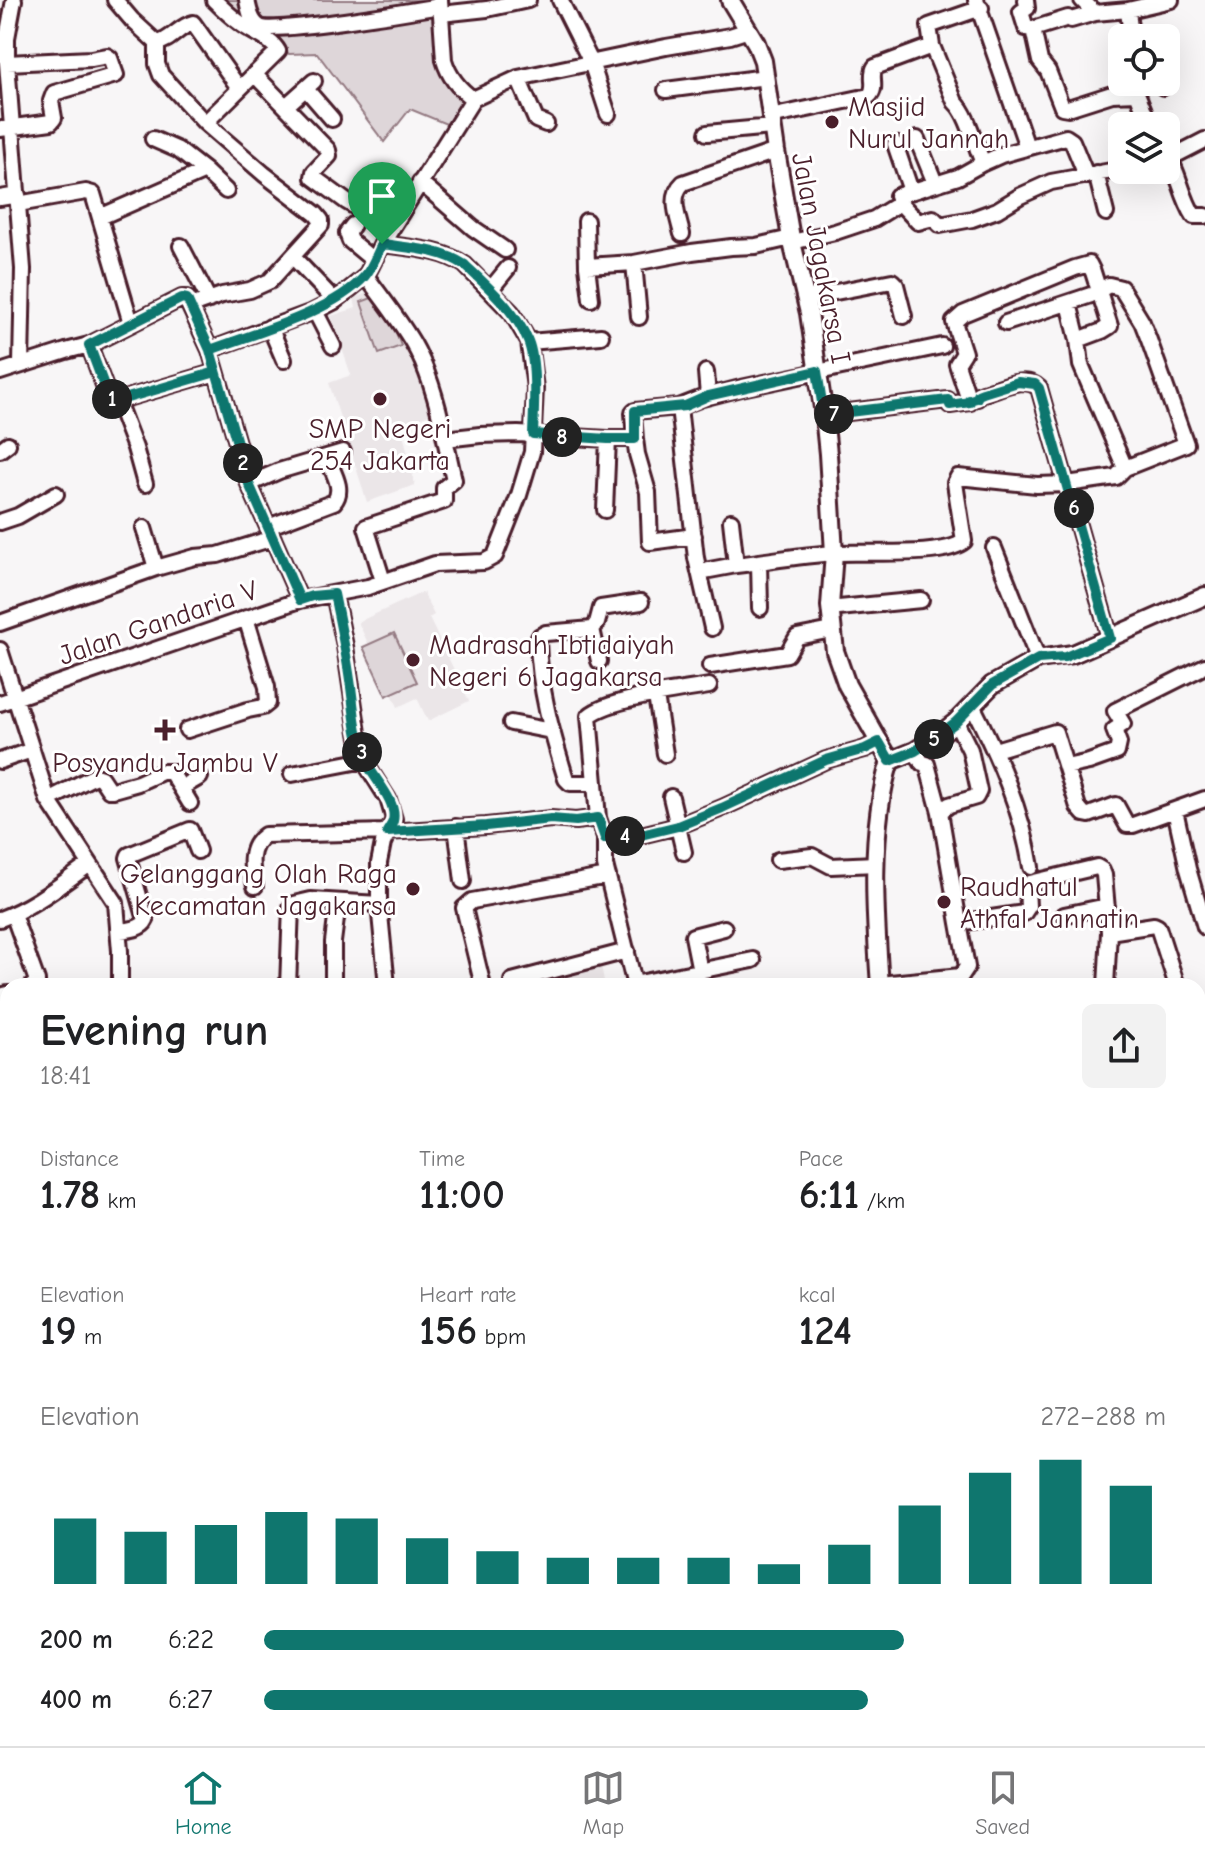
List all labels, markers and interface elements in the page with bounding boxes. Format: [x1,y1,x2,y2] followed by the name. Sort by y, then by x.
[1108,24,1180,184] map controls
[1108,24,1180,96] button: locate
[848,91,1009,155] place label: Masjid Nurul Jannah
[1108,112,1180,184] button: layers
[823,113,841,131] marker: Masjid Nurul Jannah
[785,150,857,366] street label: Jalan Jagakarsa I
[348,162,416,244] pin
[360,174,404,218] icon: arrive
[92,379,132,419] pin: 1
[108,386,116,412] text: 1
[371,390,389,408] marker: SMP Negeri 254 Jakarta
[814,394,854,434] pin: 7
[829,401,839,427] text: 7
[309,413,451,477] place label: SMP Negeri 254 Jakarta
[542,417,582,457] pin: 8
[556,424,568,450] text: 8
[223,443,263,483] pin: 2
[238,450,248,476] text: 2
[1054,488,1094,528] pin: 6
[1068,495,1080,521] text: 6
[55,574,262,672] street label: Jalan Gandaria V
[429,629,674,693] place label: Madrasah Ibtidaiyah Negeri 6 Jagakarsa
[404,651,422,669] marker: Madrasah Ibtidaiyah Negeri 6 Jagakarsa
[154,719,176,741] marker: Posyandu Jambu V
[914,719,954,759] pin: 5
[928,726,940,752] text: 5
[342,732,382,772] pin: 3
[357,739,367,765] text: 3
[52,747,278,779] place label: Posyandu Jambu V
[605,816,645,856] pin: 4
[620,823,630,849] text: 4
[120,858,397,922] place label: Gelanggang Olah Raga Kecamatan Jagakarsa
[960,871,1139,935] place label: Raudhatul Athfal Jannatin
[404,880,422,898] marker: Gelanggang Olah Raga Kecamatan Jagakarsa
[935,893,953,911] marker: Raudhatul Athfal Jannatin
[1082,1004,1166,1088] button: share
[40,1005,268,1056] text: Evening run
[40,1061,91,1091] text: 18:41
[40,1146,119,1172] text: Distance
[419,1146,465,1172] text: Time
[799,1146,843,1172] text: Pace
[40,1172,100,1218] text: 1.78
[419,1172,505,1218] text: 11:00
[799,1172,859,1218] text: 6:11
[100,1188,136,1214] text: km
[859,1188,905,1214] text: /km
[40,1282,124,1308] text: Elevation
[419,1282,516,1308] text: Heart rate
[799,1282,836,1308] text: kcal
[40,1308,77,1354] text: 19
[419,1308,477,1354] text: 156
[799,1308,852,1354] text: 124
[77,1324,102,1350] text: m
[477,1324,526,1350] text: bpm
[40,1402,140,1432] text: Elevation
[1040,1402,1166,1432] text: 272–288 m
[40,1625,113,1655] text: 200 m
[168,1625,214,1655] text: 6:22
[40,1685,112,1715] text: 400 m
[168,1685,213,1715] text: 6:27
[175,1766,232,1840] tab: Home
[581,1766,625,1840] tab: Map
[975,1766,1030,1840] tab: Saved

